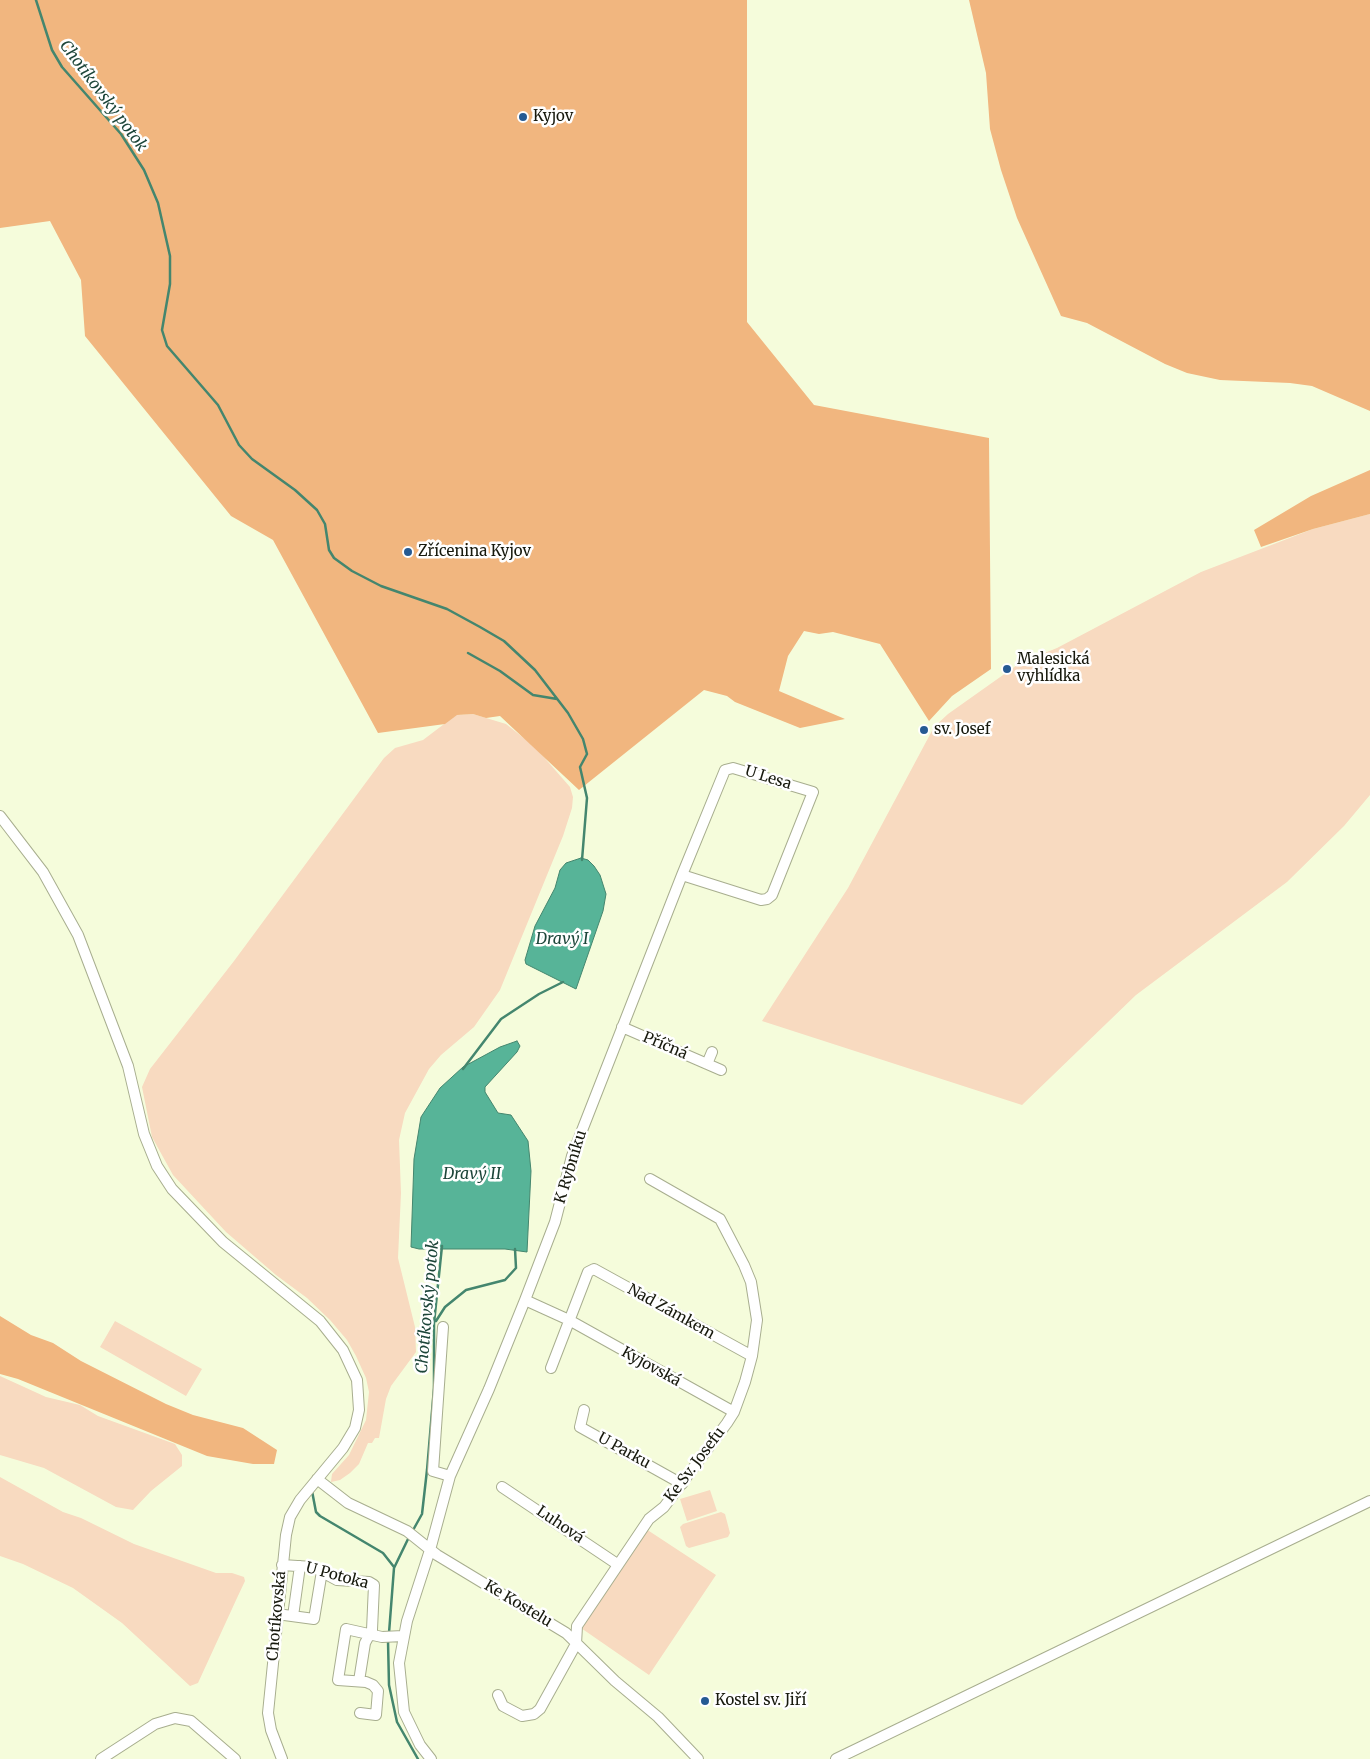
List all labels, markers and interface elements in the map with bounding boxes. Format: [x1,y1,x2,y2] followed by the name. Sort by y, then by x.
[55,37,151,155] water label: Chotíkovský potok
[533,108,573,126] place label: Kyjov
[517,111,529,123] marker: Kyjov
[418,543,531,561] place label: Zřícenina Kyjov
[402,546,414,558] marker: Zřícenina Kyjov
[1017,651,1090,686] place label: Malesická vyhlídka
[1001,663,1013,675] marker: Malesická vyhlídka
[934,721,990,739] place label: sv. Josef
[918,724,930,736] marker: sv. Josef
[743,762,793,794] street label: U Lesa
[536,929,588,949] water label: Dravý I
[640,1029,690,1063] street label: Příčná
[551,1128,591,1206] street label: K Rybníku
[443,1164,501,1184] water label: Dravý II
[413,1240,443,1374] water label: Chotíkovský potok
[624,1281,718,1343] street label: Nad Zámkem
[618,1343,684,1391] street label: Kyjovská
[661,1424,729,1506] street label: Ke Sv. Josefu
[595,1429,653,1473] street label: U Parku
[533,1503,587,1547] street label: Luhová
[304,1559,370,1593] street label: U Potoka
[264,1570,290,1662] street label: Chotíkovská
[481,1577,555,1631] street label: Ke Kostelu
[715,1692,806,1710] place label: Kostel sv. Jiří
[699,1695,711,1707] marker: Kostel sv. Jiří

